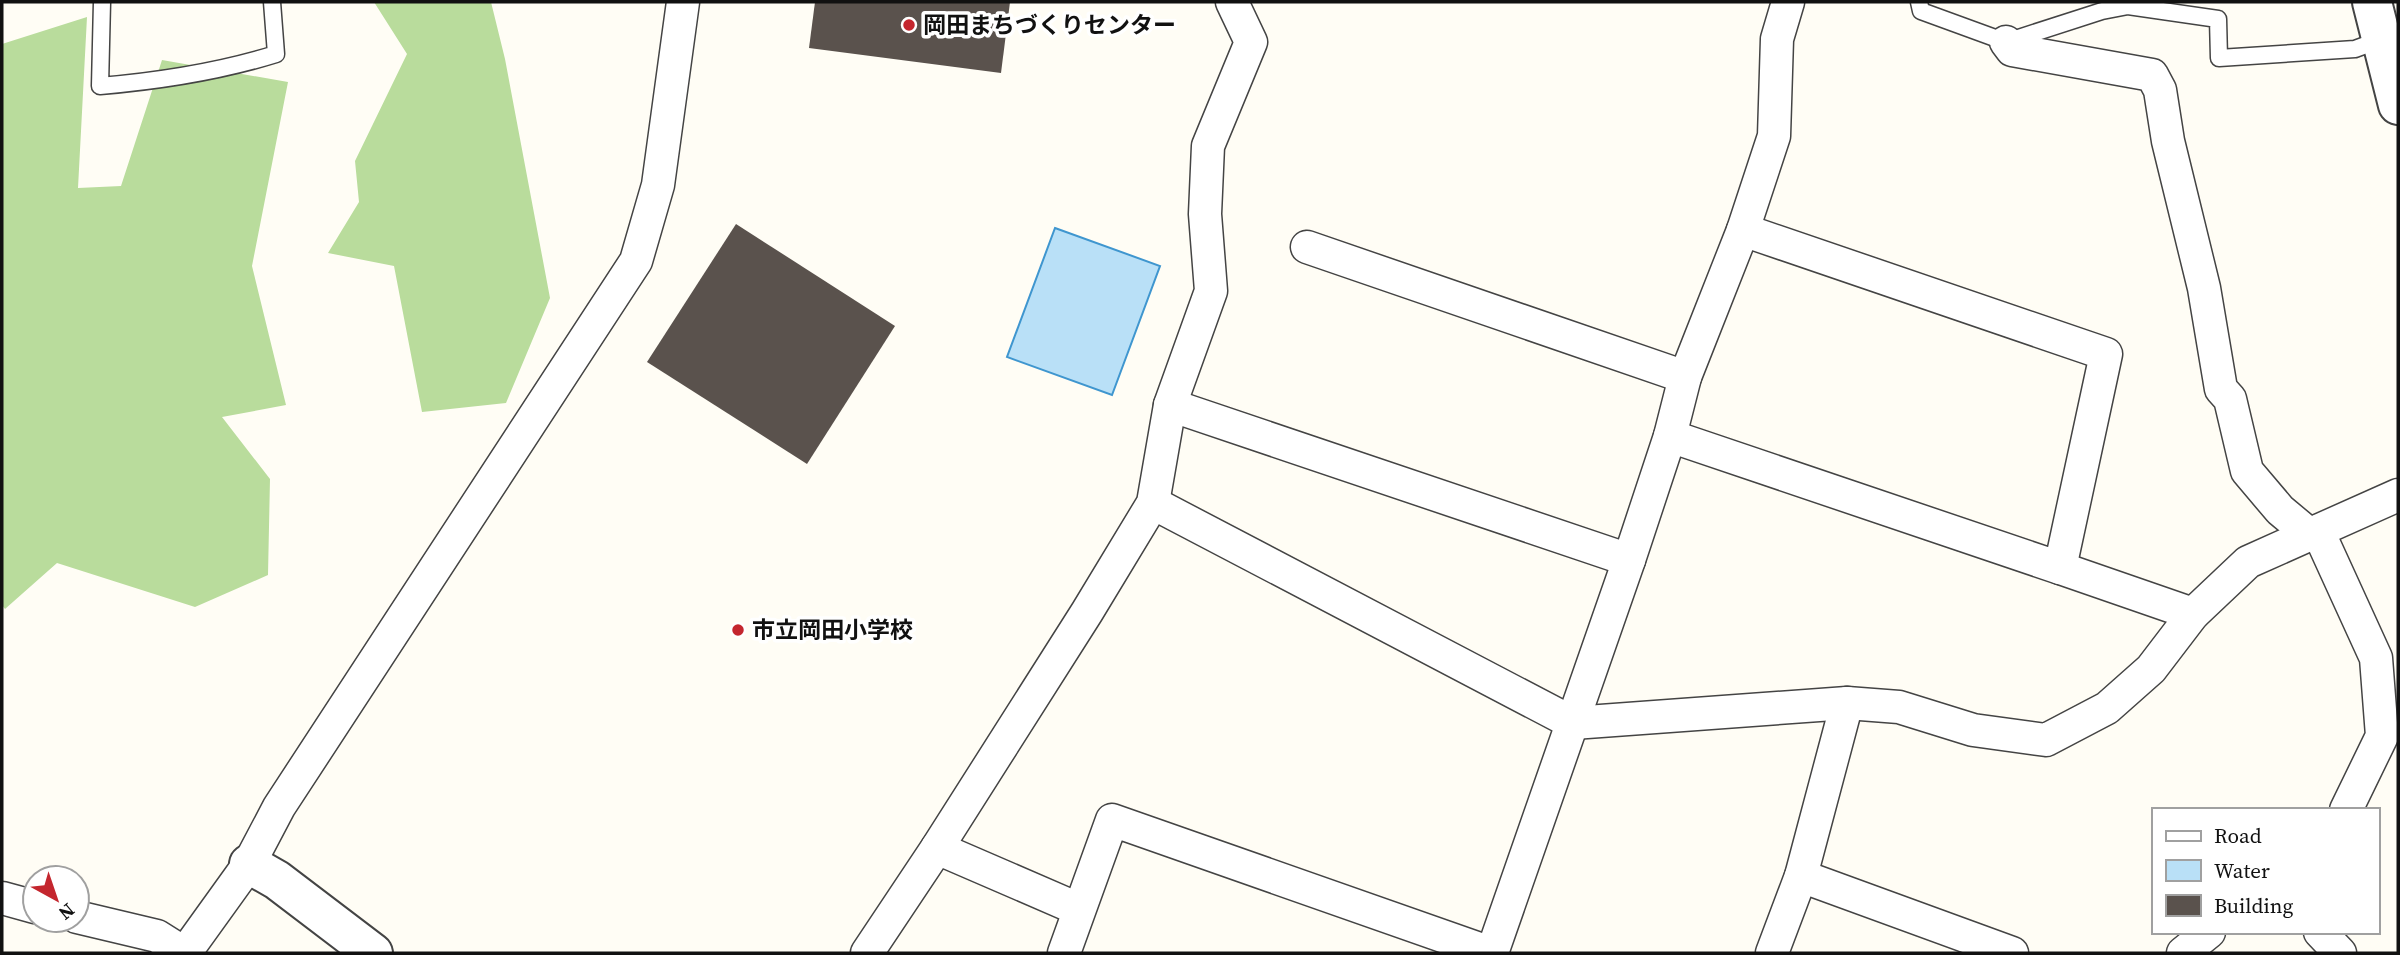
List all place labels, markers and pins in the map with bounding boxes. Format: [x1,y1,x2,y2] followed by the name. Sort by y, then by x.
[923,9,1176,41] place label: 岡田まちづくりセンター
[901,17,917,33] marker: 岡田まちづくりセンター
[752,614,913,646] place label: 市立岡田小学校
[730,622,746,638] marker: 市立岡田小学校

